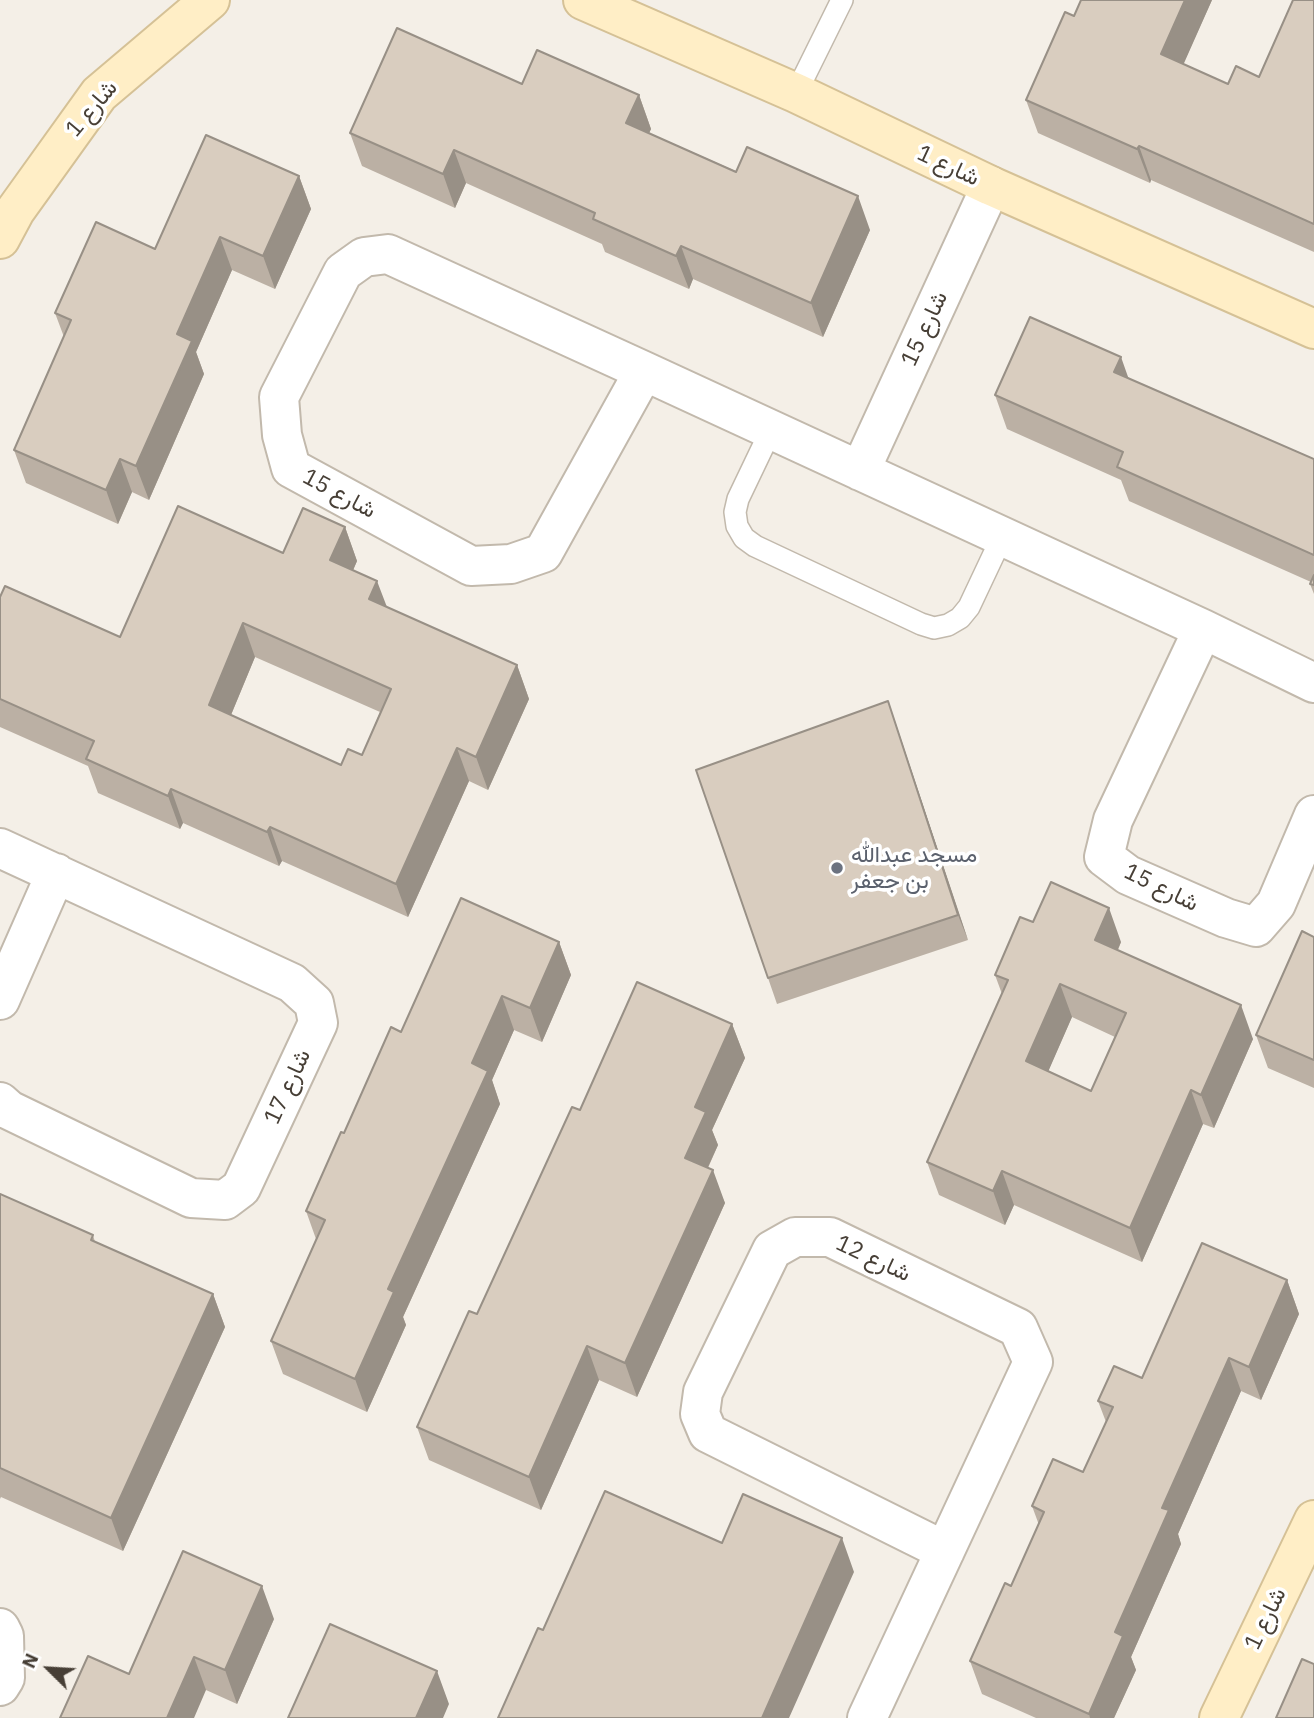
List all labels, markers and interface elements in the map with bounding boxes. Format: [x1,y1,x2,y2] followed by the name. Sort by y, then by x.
[60,75,124,143] street label: شارع 1
[912,140,984,192] street label: شارع 1
[896,287,954,371] street label: شارع 15
[298,463,380,525] street label: شارع 15
[851,841,977,895] place label: مسجد عبدالله بن جعفر
[1119,858,1203,918] street label: شارع 15
[829,860,845,876] marker: مسجد عبدالله بن جعفر
[259,1045,317,1129] street label: شارع 17
[831,1230,915,1288] street label: شارع 12
[1239,1584,1293,1654] street label: شارع 1
[14,1634,84,1704] north arrow
[16,1649,44,1672] text: N

